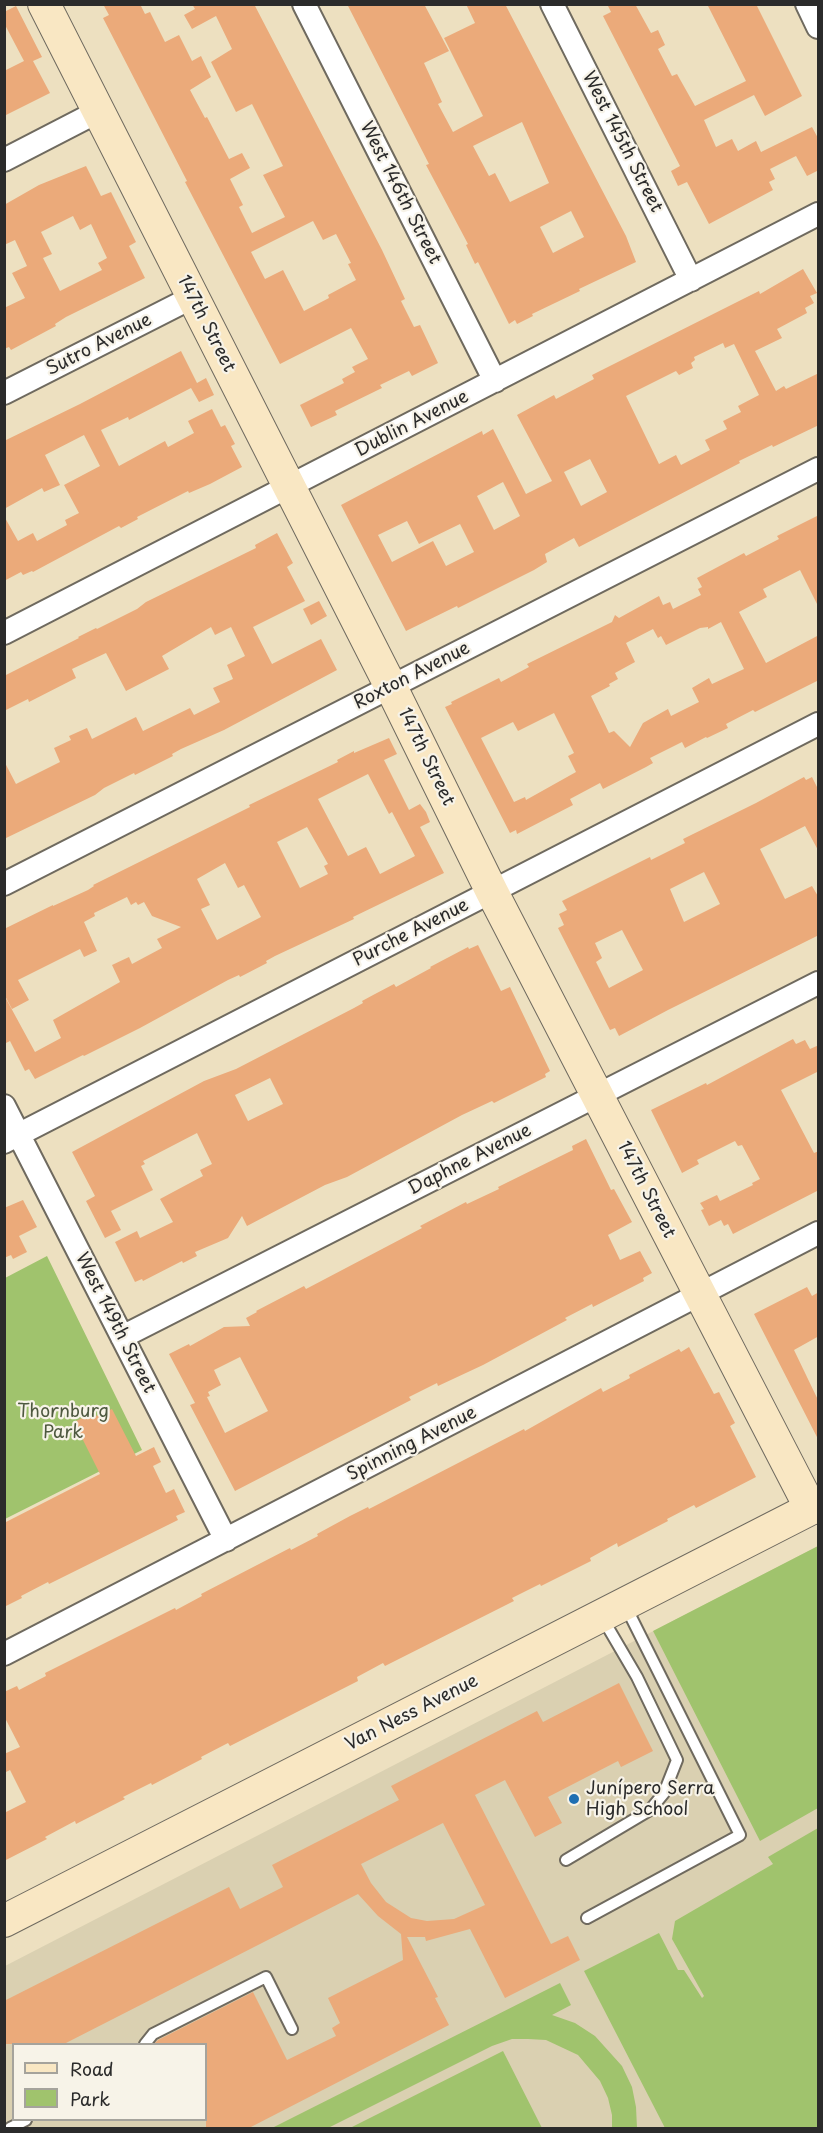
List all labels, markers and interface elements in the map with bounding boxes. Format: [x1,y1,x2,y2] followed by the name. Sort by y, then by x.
[577,68,667,216] street label: West 145th Street
[355,118,445,268] street label: West 146th Street
[172,272,240,376] street label: 147th Street
[43,309,155,381] street label: Sutro Avenue
[352,386,472,462] street label: Dublin Avenue
[350,637,474,715] street label: Roxton Avenue
[393,705,459,809] street label: 147th Street
[349,895,473,971] street label: Purche Avenue
[405,1120,535,1200] street label: Daphne Avenue
[612,1138,680,1242] street label: 147th Street
[70,1249,160,1397] street label: West 149th Street
[17,1401,109,1444] park label: Thornburg Park
[344,1402,480,1486] street label: Spinning Avenue
[342,1670,482,1756] street label: Van Ness Avenue
[586,1778,714,1820] place label: Junípero Serra High School
[567,1792,581,1806] marker: Junípero Serra High School
[12,2043,207,2121] legend
[70,2055,114,2082] text: Road
[70,2085,110,2112] text: Park

